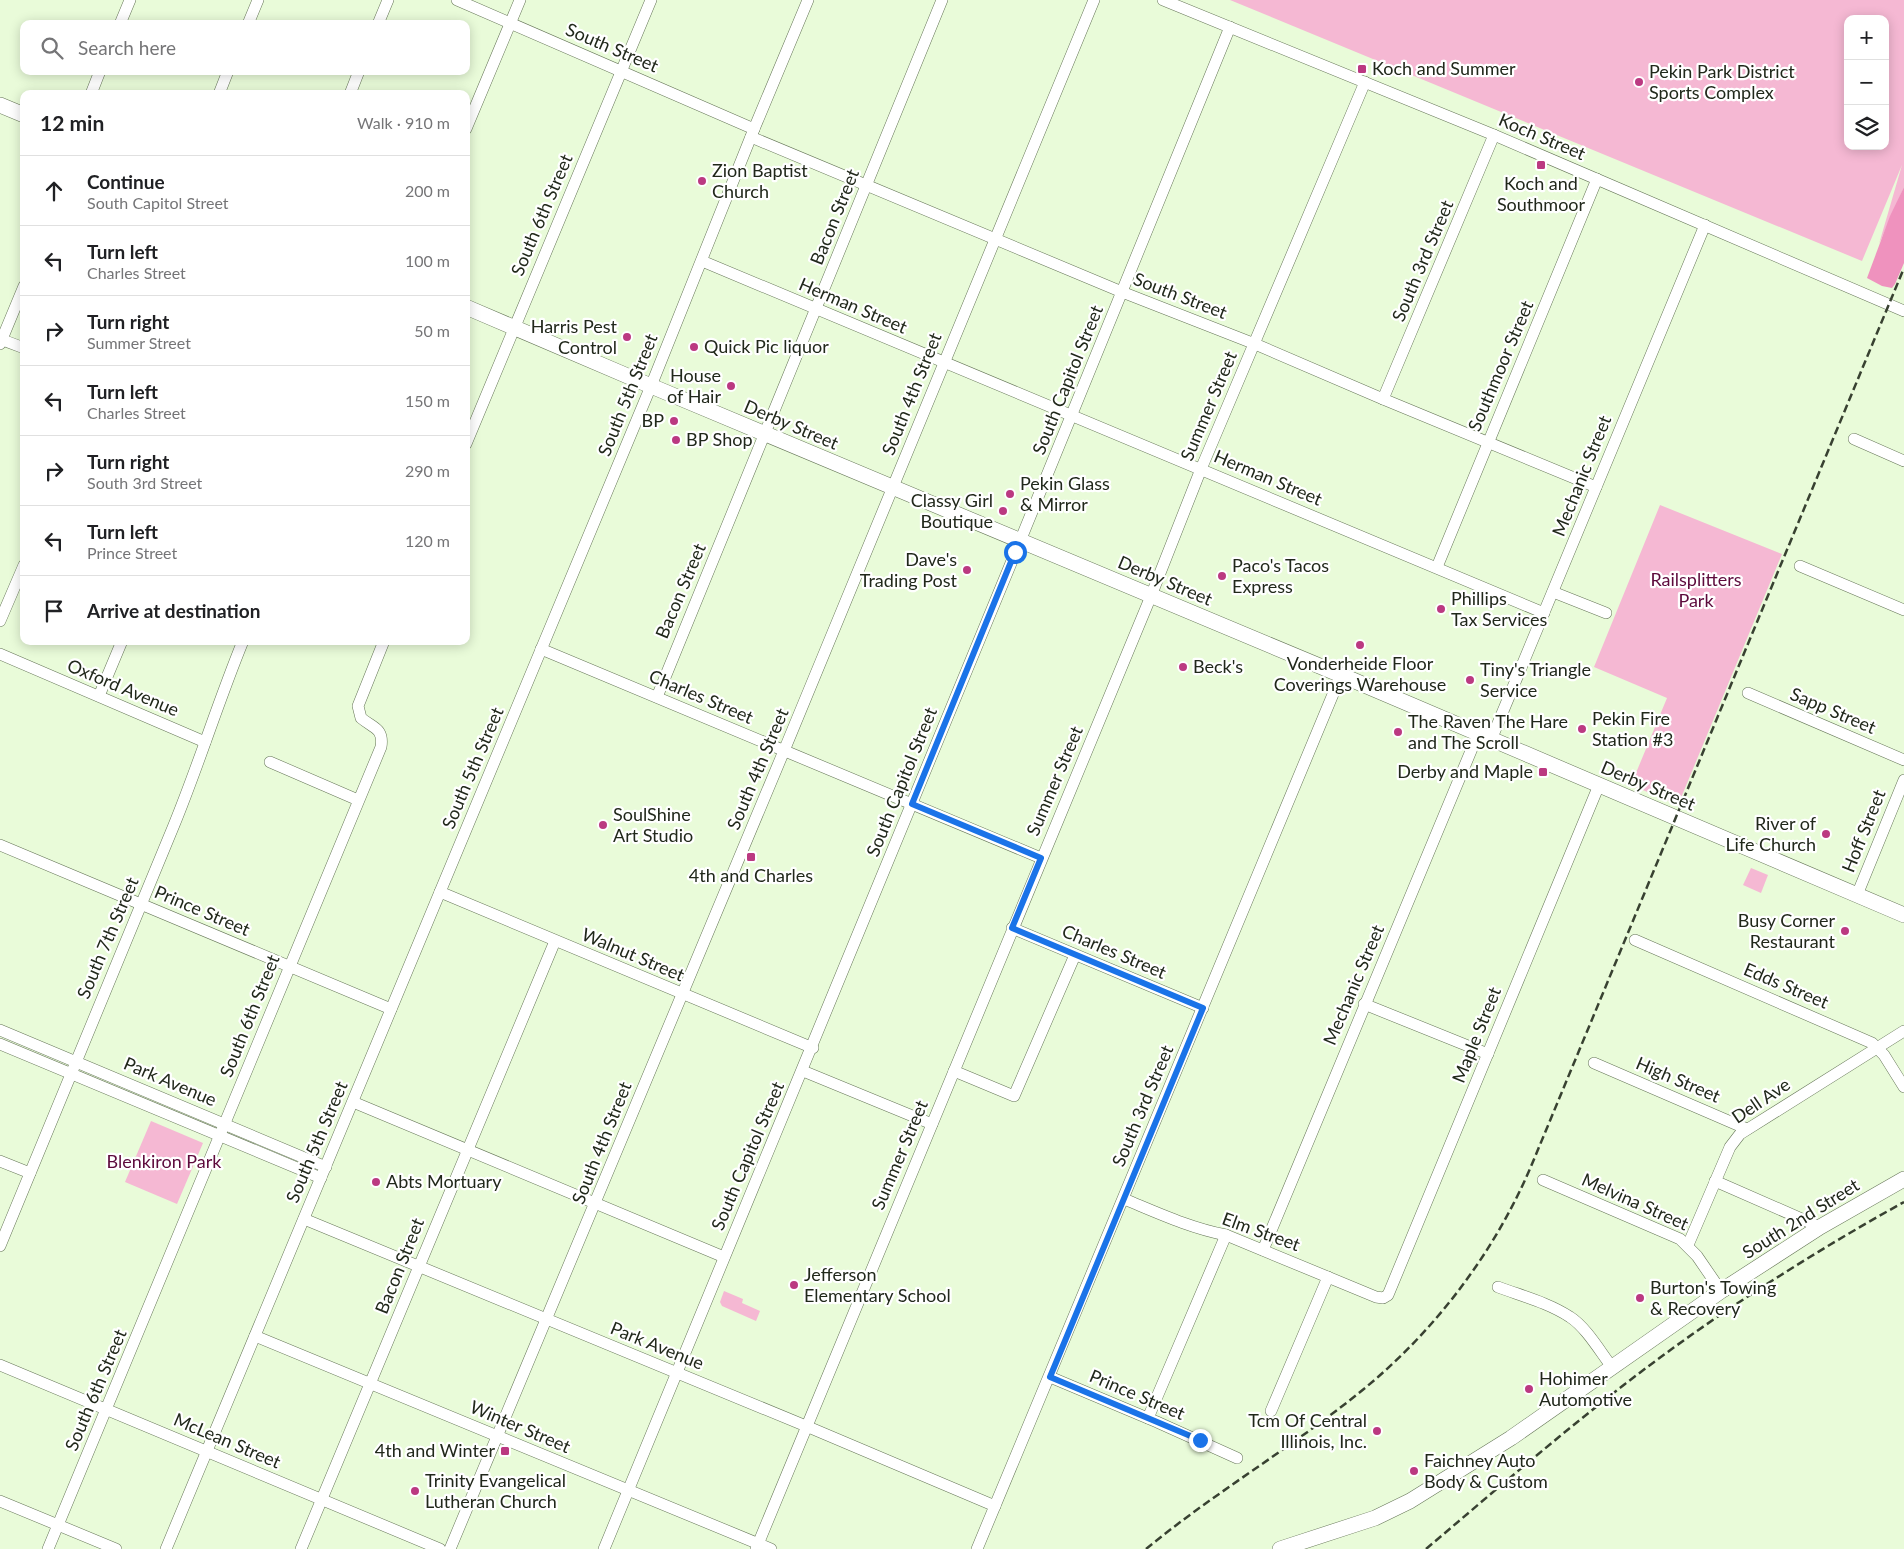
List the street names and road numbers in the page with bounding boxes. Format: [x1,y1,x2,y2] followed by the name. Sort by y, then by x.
[563,18,663,77] street label: South Street
[1496,108,1590,164] street label: Koch Street
[506,150,577,279] street label: South 6th Street
[805,165,863,268] street label: Bacon Street
[1387,196,1458,325] street label: South 3rd Street
[1130,267,1231,323] street label: South Street
[796,272,911,338] street label: Herman Street
[1463,296,1538,434] street label: Southmoor Street
[1027,301,1107,458] street label: South Capitol Street
[877,329,946,458] street label: South 4th Street
[593,330,662,459] street label: South 5th Street
[1175,347,1241,464] street label: Summer Street
[741,394,842,454] street label: Derby Street
[1547,411,1616,539] street label: Mechanic Street
[1211,444,1326,510] street label: Herman Street
[650,539,710,641] street label: Bacon Street
[1115,550,1216,610] street label: Derby Street
[64,654,183,720] street label: Oxford Avenue
[646,664,757,728] street label: Charles Street
[1787,682,1880,738] street label: Sapp Street
[437,703,508,832] street label: South 5th Street
[861,703,941,860] street label: South Capitol Street
[722,704,793,833] street label: South 4th Street
[1021,722,1087,839] street label: Summer Street
[1598,755,1699,815] street label: Derby Street
[1837,786,1890,875] street label: Hoff Street
[72,873,143,1002] street label: South 7th Street
[151,880,254,940] street label: Prince Street
[1059,919,1170,983] street label: Charles Street
[1318,921,1389,1048] street label: Mechanic Street
[579,923,689,986] street label: Walnut Street
[215,951,284,1080] street label: South 6th Street
[1741,957,1833,1013] street label: Edds Street
[1447,983,1505,1086] street label: Maple Street
[1107,1041,1178,1170] street label: South 3rd Street
[1633,1051,1724,1107] street label: High Street
[121,1052,220,1111] street label: Park Avenue
[1727,1073,1794,1128] street label: Dell Ave
[281,1077,352,1206] street label: South 5th Street
[706,1077,789,1233] street label: South Capitol Street
[567,1078,636,1207] street label: South 4th Street
[866,1096,932,1213] street label: Summer Street
[1578,1168,1693,1235] street label: Melvina Street
[1738,1173,1863,1263] street label: South 2nd Street
[1219,1207,1304,1255] street label: Elm Street
[370,1214,428,1317] street label: Bacon Street
[607,1316,707,1374] street label: Park Avenue
[60,1325,131,1454] street label: South 6th Street
[1086,1364,1189,1424] street label: Prince Street
[467,1395,574,1457] street label: Winter Street
[171,1408,285,1473] street label: McLean Street

